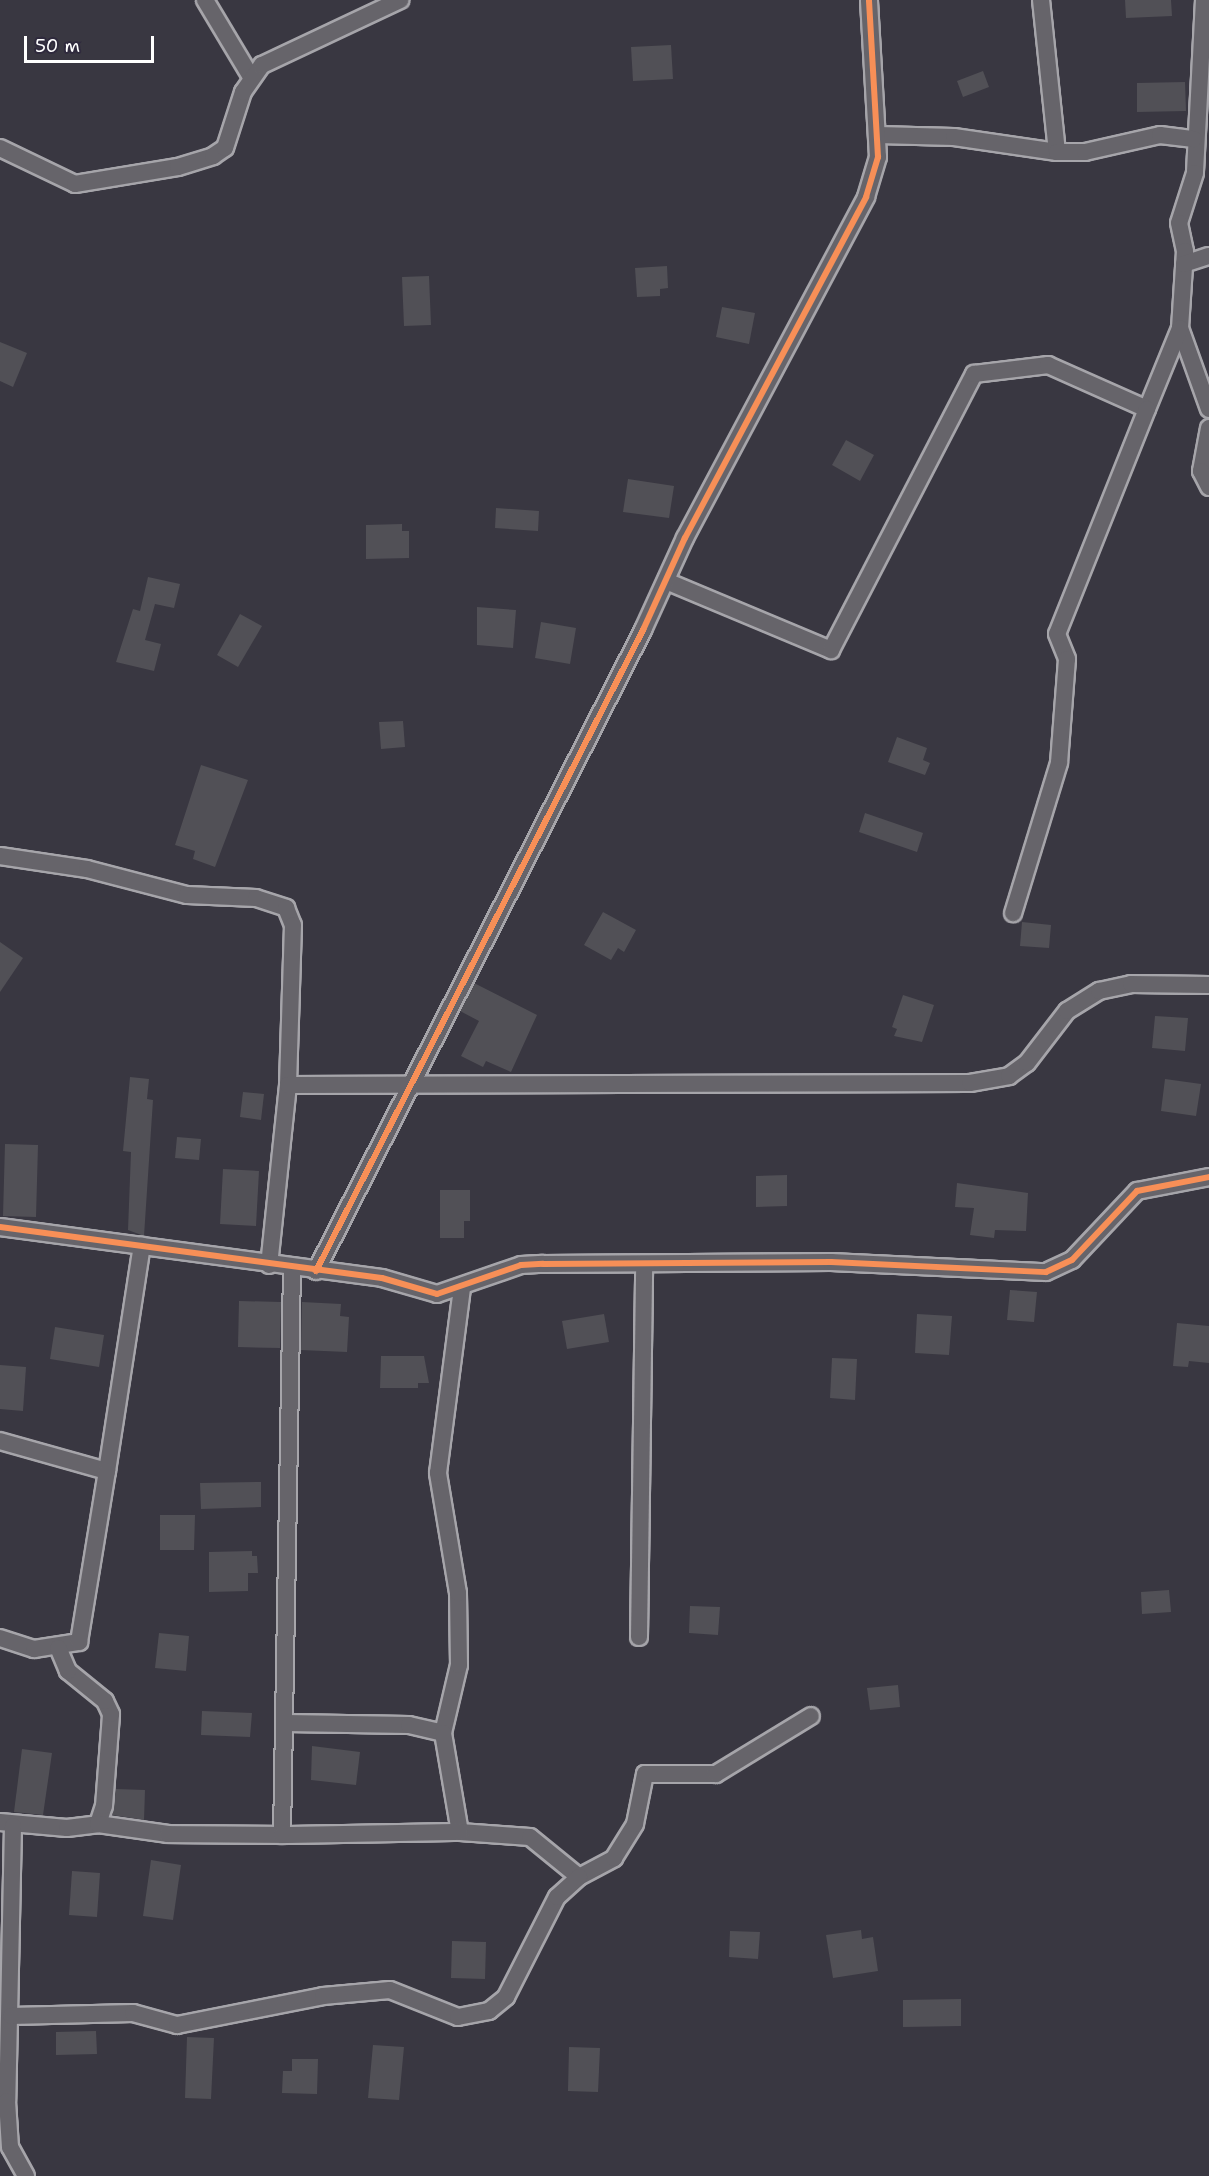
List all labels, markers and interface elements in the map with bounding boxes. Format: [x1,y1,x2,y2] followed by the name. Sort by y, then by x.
[27,24,158,62] scale bar
[35,34,80,58] text: 50 m

